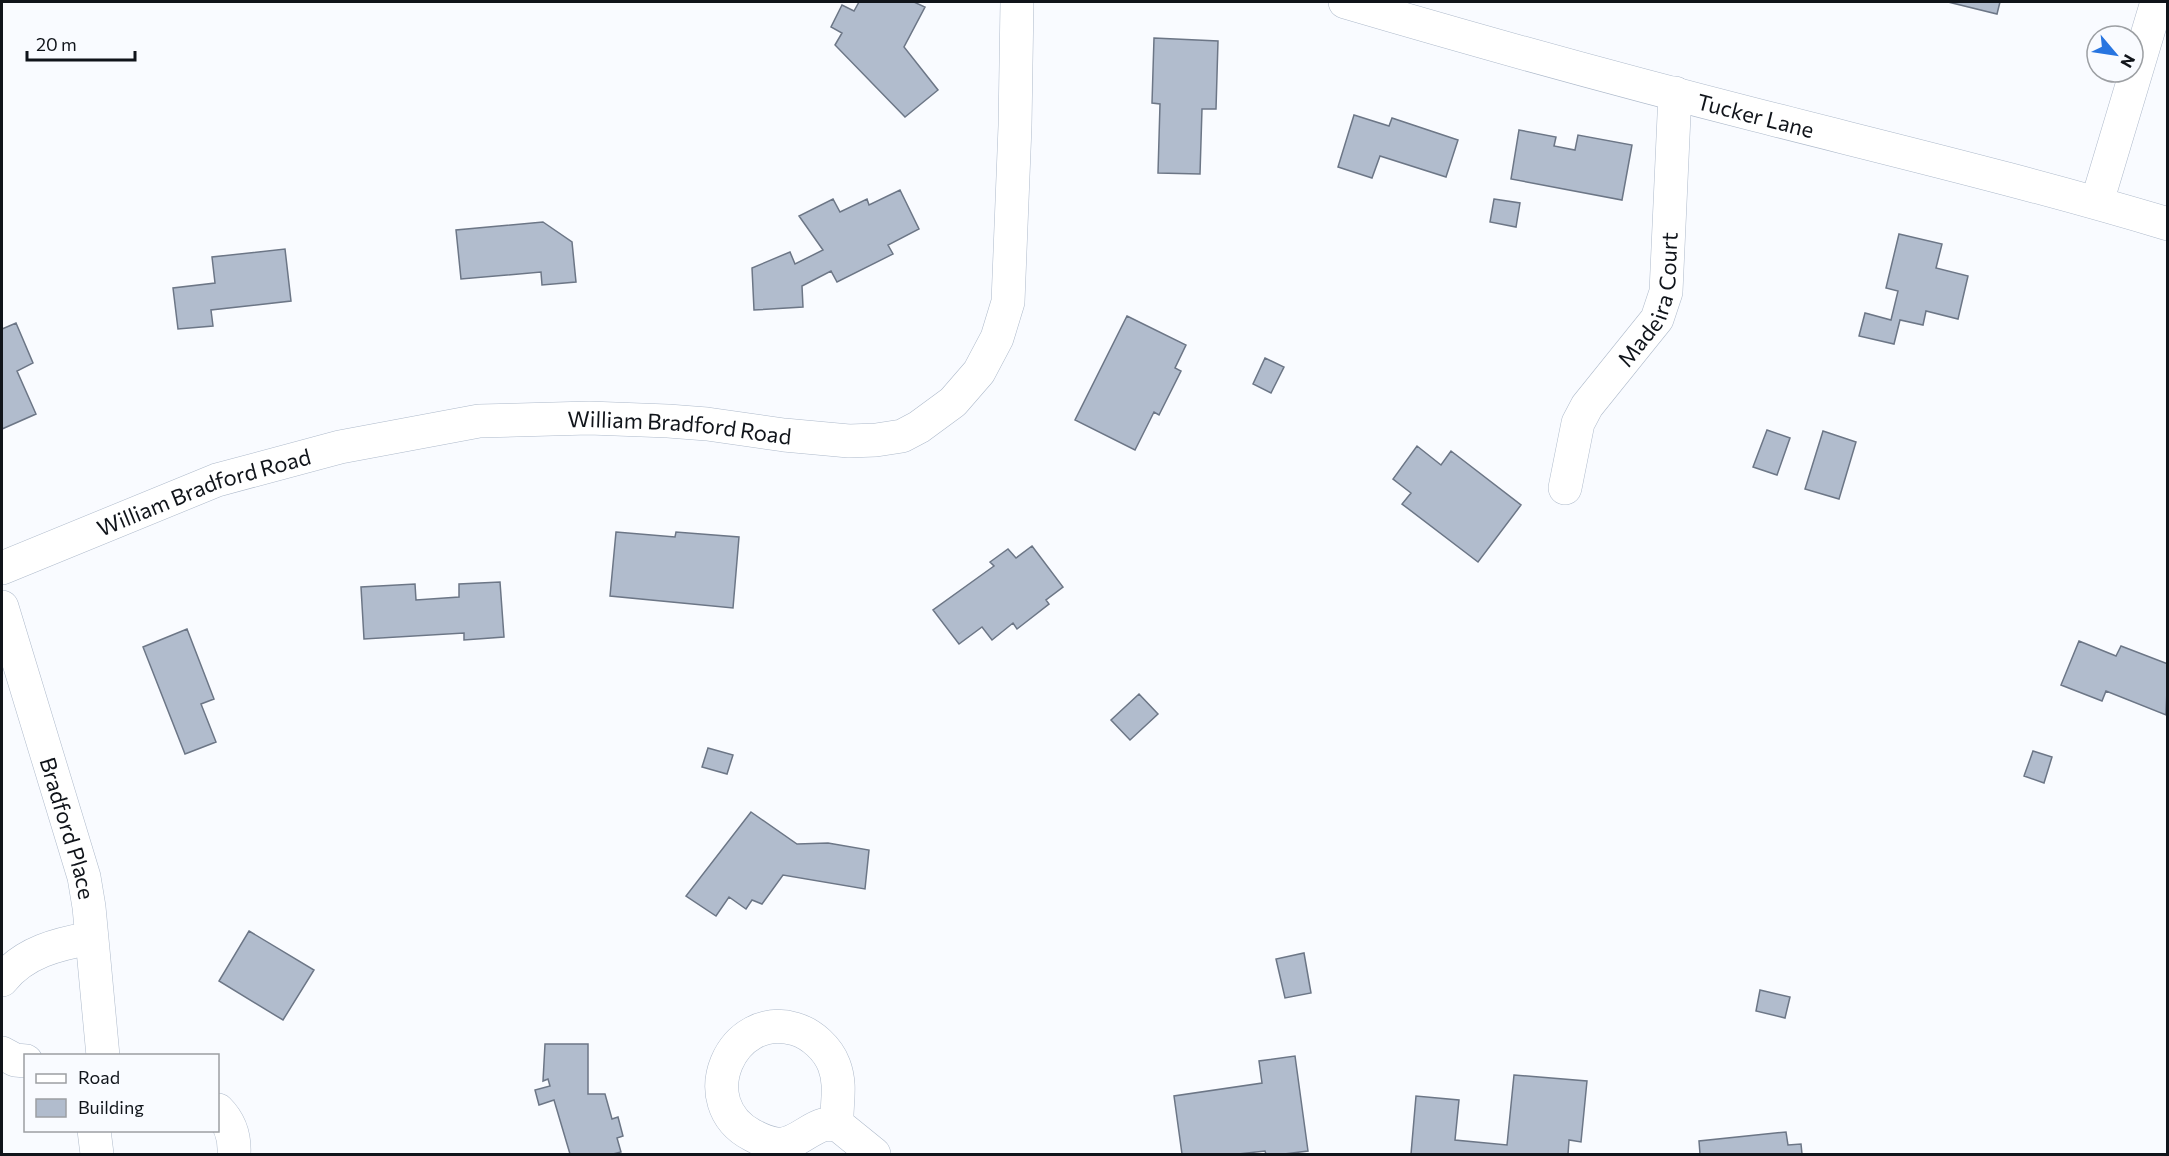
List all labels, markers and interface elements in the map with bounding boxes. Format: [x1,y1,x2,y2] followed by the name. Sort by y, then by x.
[27,24,135,62] scale bar
[2085,24,2145,84] north arrow
[36,33,77,55] text: 20 m
[2117,52,2140,71] text: N
[1694,87,1817,143] street label: Tucker Lane
[1611,232,1682,372] street label: Madeira Court
[567,404,793,449] street label: William Bradford Road
[93,442,313,541] street label: William Bradford Road
[35,754,101,901] street label: Bradford Place
[24,1054,219,1132] legend
[78,1066,120,1088] text: Road
[78,1096,144,1118] text: Building

